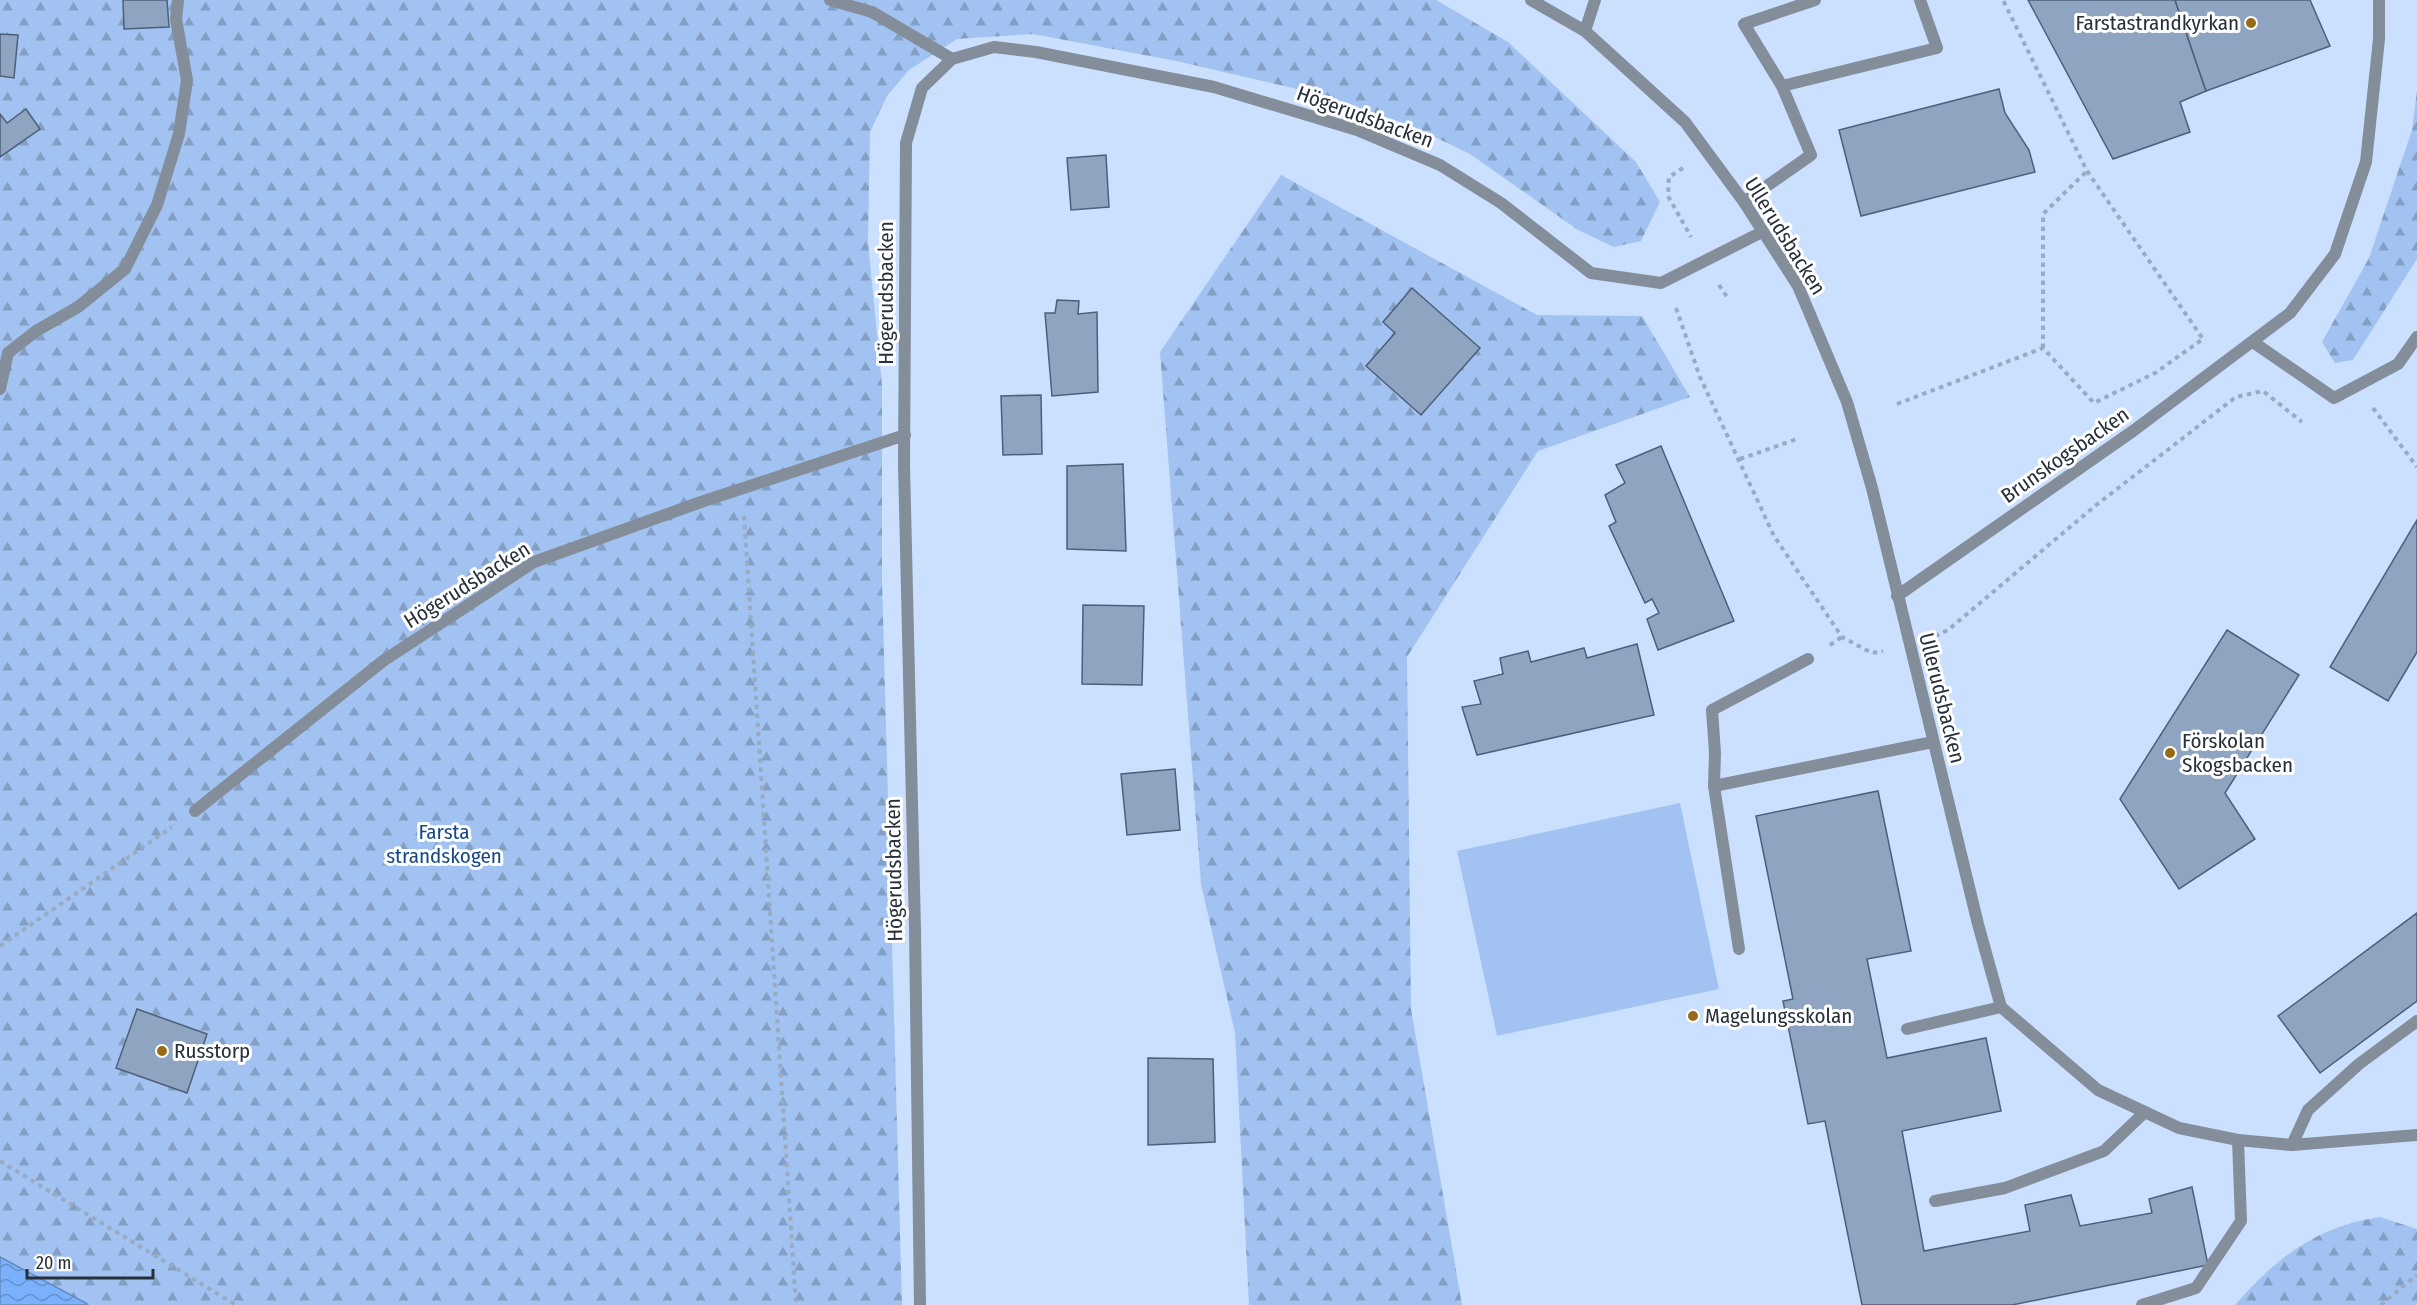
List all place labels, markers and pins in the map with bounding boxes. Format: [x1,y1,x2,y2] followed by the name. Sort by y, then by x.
[2075,10,2239,36] place label: Farstastrandkyrkan
[2244,16,2258,30] marker: Farstastrandkyrkan
[2182,728,2293,778] place label: Förskolan Skogsbacken
[2163,746,2177,760] marker: Förskolan Skogsbacken
[1705,1003,1852,1029] place label: Magelungsskolan
[1686,1009,1700,1023] marker: Magelungsskolan
[174,1038,250,1064] place label: Russtorp
[155,1044,169,1058] marker: Russtorp

